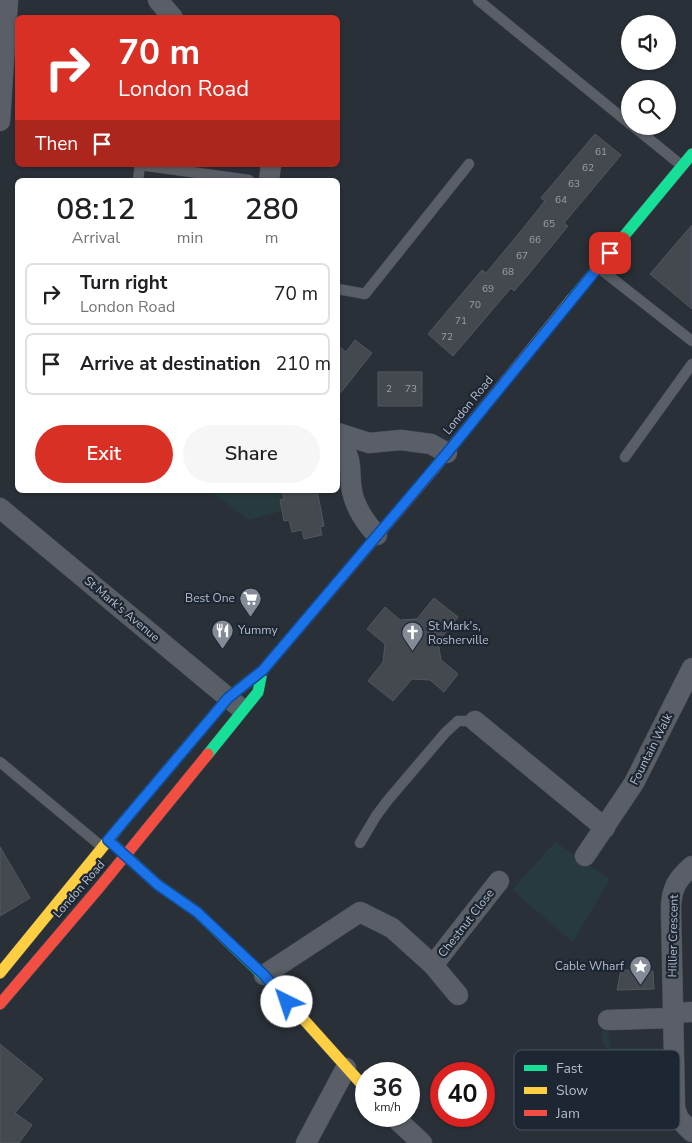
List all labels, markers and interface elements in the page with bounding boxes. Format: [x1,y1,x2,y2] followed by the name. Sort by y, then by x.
[621,15,676,135] map controls
[621,15,676,70] button: sound
[118,29,200,76] text: 70 m
[35,35,100,100] icon: right
[118,74,249,104] text: London Road
[621,80,676,135] button: search
[88,130,116,158] icon: arrive
[35,131,78,157] text: Then
[595,145,607,159] house number: 61
[582,161,594,175] house number: 62
[568,177,580,191] house number: 63
[56,189,135,230] text: 08:12
[181,189,199,230] text: 1
[245,189,299,230] text: 280
[555,193,567,207] house number: 64
[543,217,555,231] house number: 65
[72,227,120,249] text: Arrival
[177,227,203,249] text: min
[265,227,279,249] text: m
[589,232,631,274] pin
[529,233,541,247] house number: 66
[596,239,624,267] icon: arrive
[516,249,528,263] house number: 67
[502,265,514,279] house number: 68
[80,270,167,296] text: Turn right
[37,280,65,308] icon: right
[274,281,318,307] text: 70 m
[482,282,494,296] house number: 69
[80,296,175,318] text: London Road
[469,298,481,312] house number: 70
[455,314,467,328] house number: 71
[441,330,453,344] house number: 72
[37,350,65,378] icon: arrive
[80,351,261,377] text: Arrive at destination
[276,351,331,377] text: 210 m
[439,372,497,438] street label: London Road
[386,382,392,396] house number: 2
[405,382,417,396] house number: 73
[35,425,173,483] button: Exit
[183,425,320,483] button: Share
[81,573,163,645] street label: St Mark's Avenue
[239,586,263,617] supermarket icon: Best One
[185,590,235,606] place label: Best One
[210,618,234,649] restaurant icon: Yummy
[428,618,489,648] place label: St Mark's, Rosherville
[400,621,424,652] church icon: St Mark's, Rosherville
[237,622,279,638] place label: Yummy
[626,710,676,787] street label: Fountain Walk
[50,857,108,921] street label: London Road
[434,886,498,960] street label: Chestnut Close
[664,894,682,978] street label: Hillier Crescent
[628,954,652,985] place icon: Cable Wharf
[555,958,625,974] place label: Cable Wharf
[260,975,312,1027] position arrow
[514,1050,680,1130] legend
[556,1059,582,1078] text: Fast
[430,1062,495,1127] speed limit sign: 40
[372,1071,403,1105] text: 36
[556,1081,588,1100] text: Slow
[374,1099,401,1115] text: km/h
[555,1104,580,1123] text: Jam

